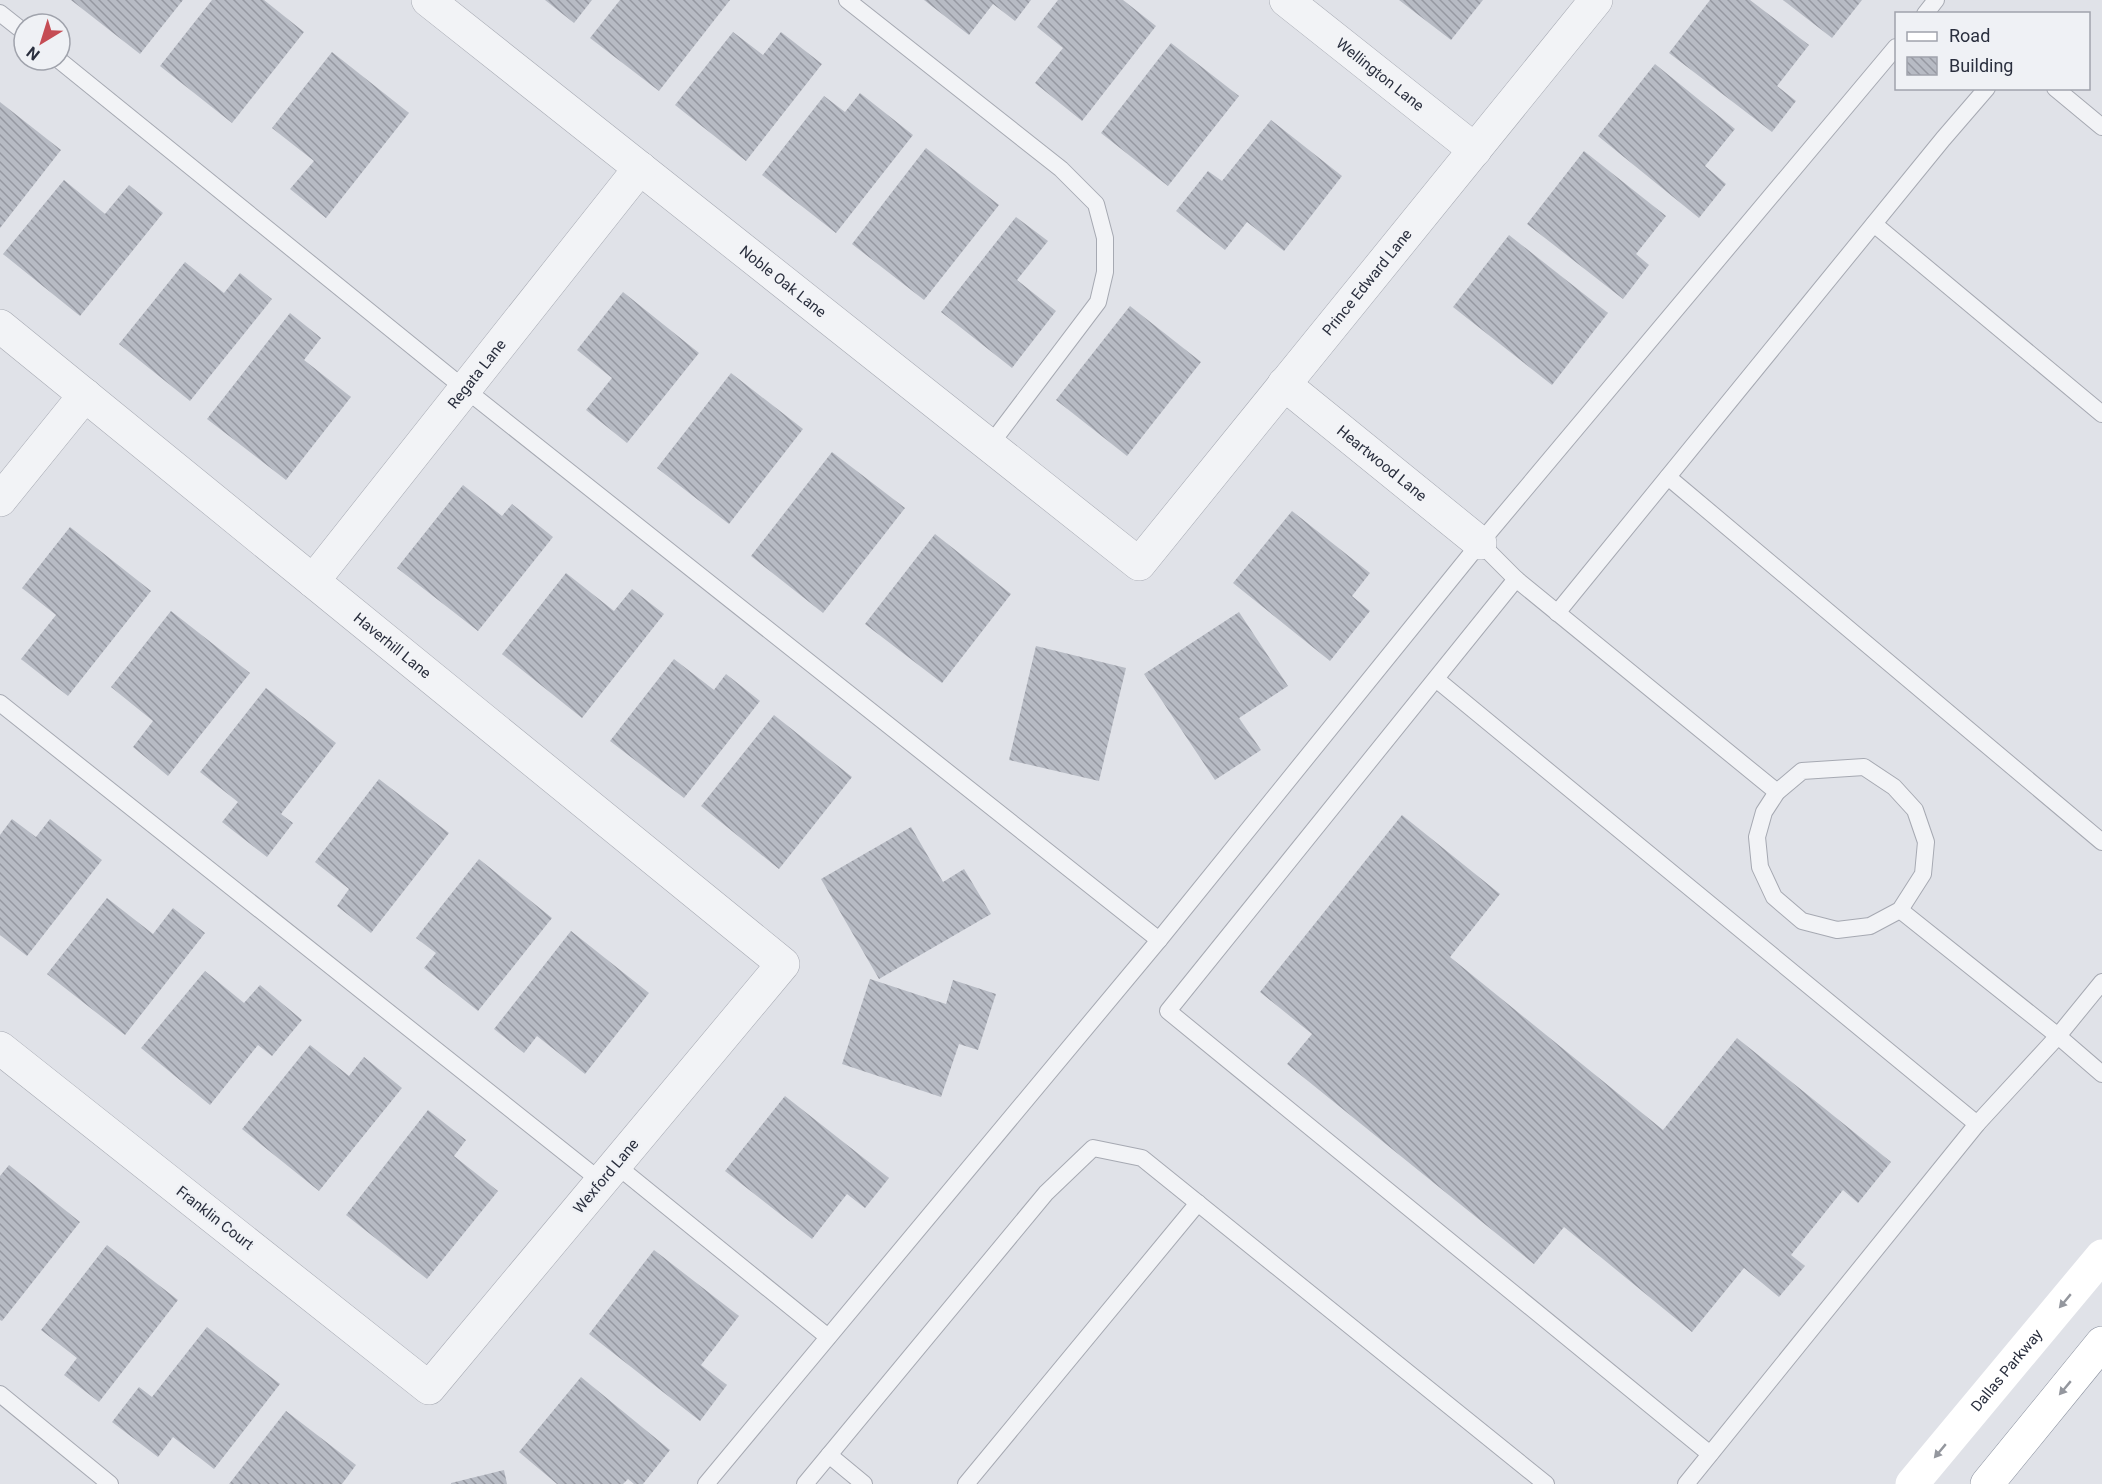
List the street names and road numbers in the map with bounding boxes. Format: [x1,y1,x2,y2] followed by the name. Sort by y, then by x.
[1333,34,1427,115] street label: Wellington Lane
[1319,225,1416,339] street label: Prince Edward Lane
[736,242,830,321] street label: Noble Oak Lane
[444,336,510,412] street label: Regata Lane
[1333,422,1430,505] street label: Heartwood Lane
[350,609,435,682] street label: Haverhill Lane
[570,1135,642,1217] street label: Wexford Lane
[173,1182,257,1254] street label: Franklin Court
[1967,1325,2046,1415] street label: Dallas Parkway

